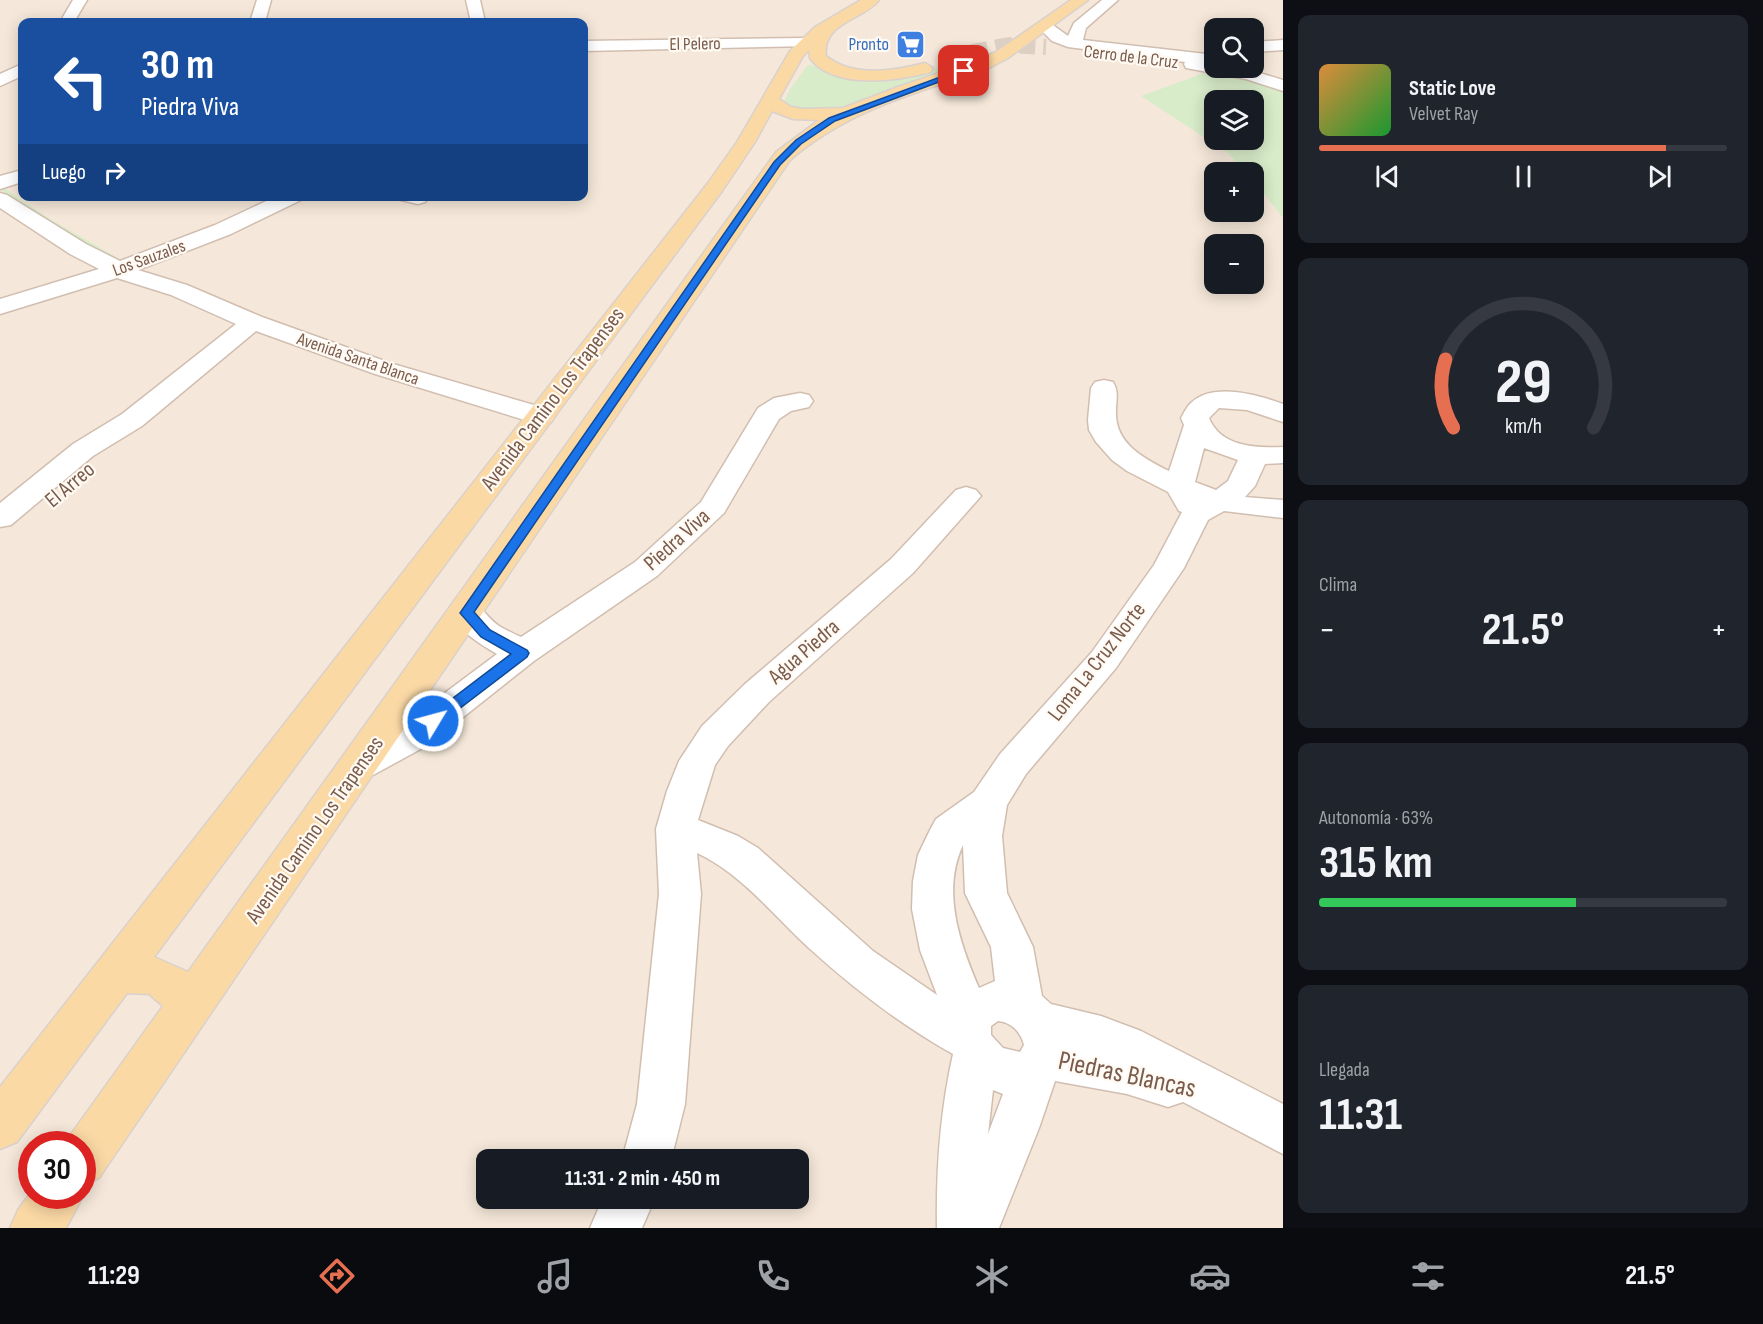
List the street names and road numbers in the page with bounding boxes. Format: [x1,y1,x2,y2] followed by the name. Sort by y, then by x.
[669,33,721,55] street label: El Pelero
[1083,41,1180,73] street label: Cerro de la Cruz
[110,235,188,281] street label: Los Sauzales
[475,302,631,497] street label: Avenida Camino Los Trapenses
[293,328,422,390] street label: Avenida Santa Blanca
[40,456,100,514] street label: El Arreo
[638,503,716,577] street label: Piedra Viva
[1042,597,1152,727] street label: Loma La Cruz Norte
[762,614,845,691] street label: Agua Piedra
[240,731,390,930] street label: Avenida Camino Los Trapenses
[1055,1045,1199,1105] street label: Piedras Blancas

